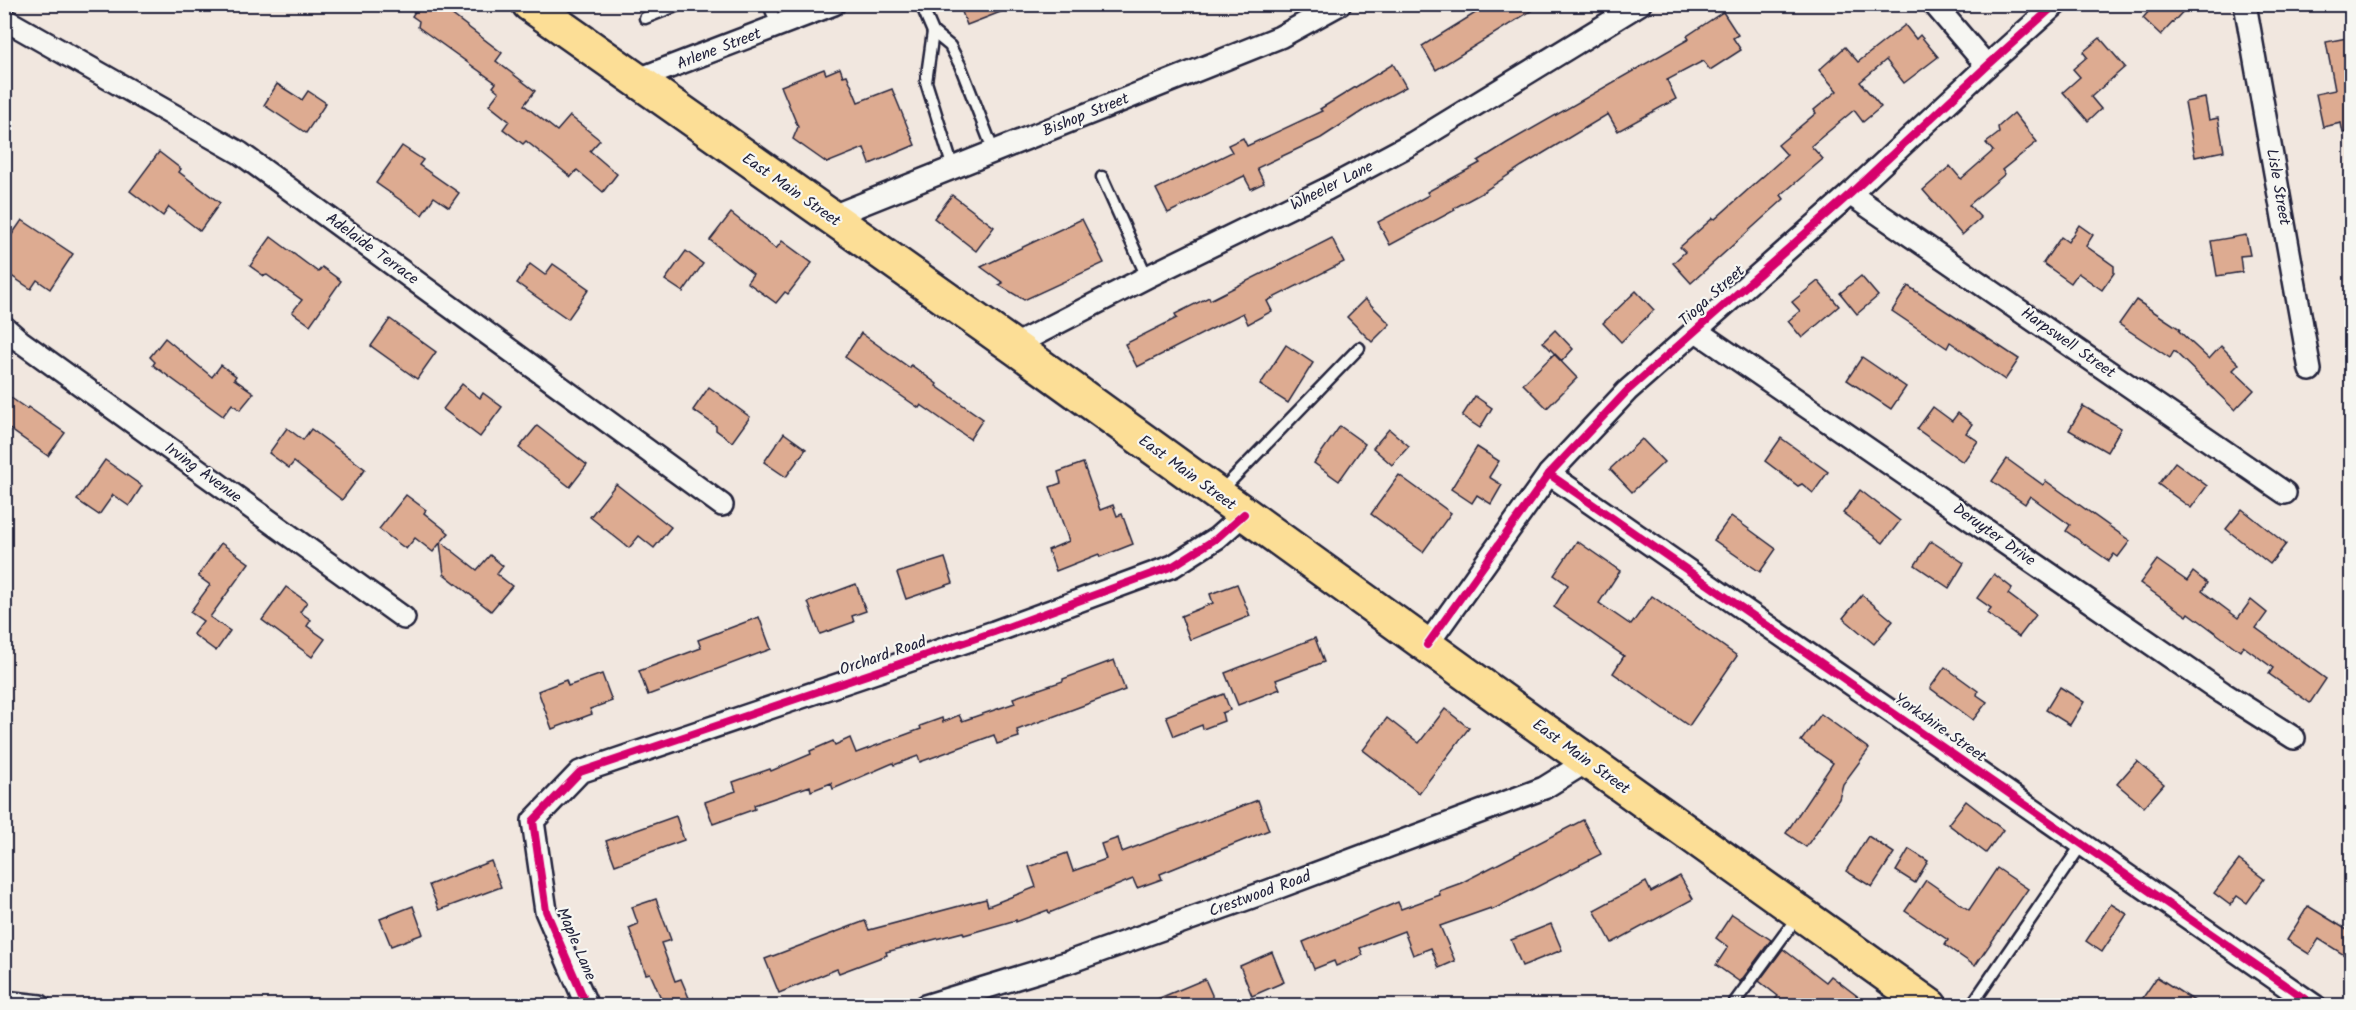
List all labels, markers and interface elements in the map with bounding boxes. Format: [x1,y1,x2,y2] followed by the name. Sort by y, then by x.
[673,21,766,77] street label: Arlene Street
[1039,86,1134,144] street label: Bishop Street
[736,147,846,234] street label: East Main Street
[2259,147,2297,228] street label: Lisle Street
[1286,154,1378,218] street label: Wheeler Lane
[320,207,424,291] street label: Adelaide Terrace
[1673,259,1751,333] street label: Tioga Street
[2015,301,2121,385] street label: Harpswell Street
[1133,429,1242,518] street label: East Main Street
[159,436,247,510] street label: Irving Avenue
[1947,497,2041,573] street label: Deruyter Drive
[836,629,931,682] street label: Orchard Road
[1889,687,1992,770] street label: Yorkshire Street
[1527,713,1636,802] street label: East Main Street
[1206,864,1315,924] street label: Crestwood Road
[549,904,603,984] street label: Maple Lane

